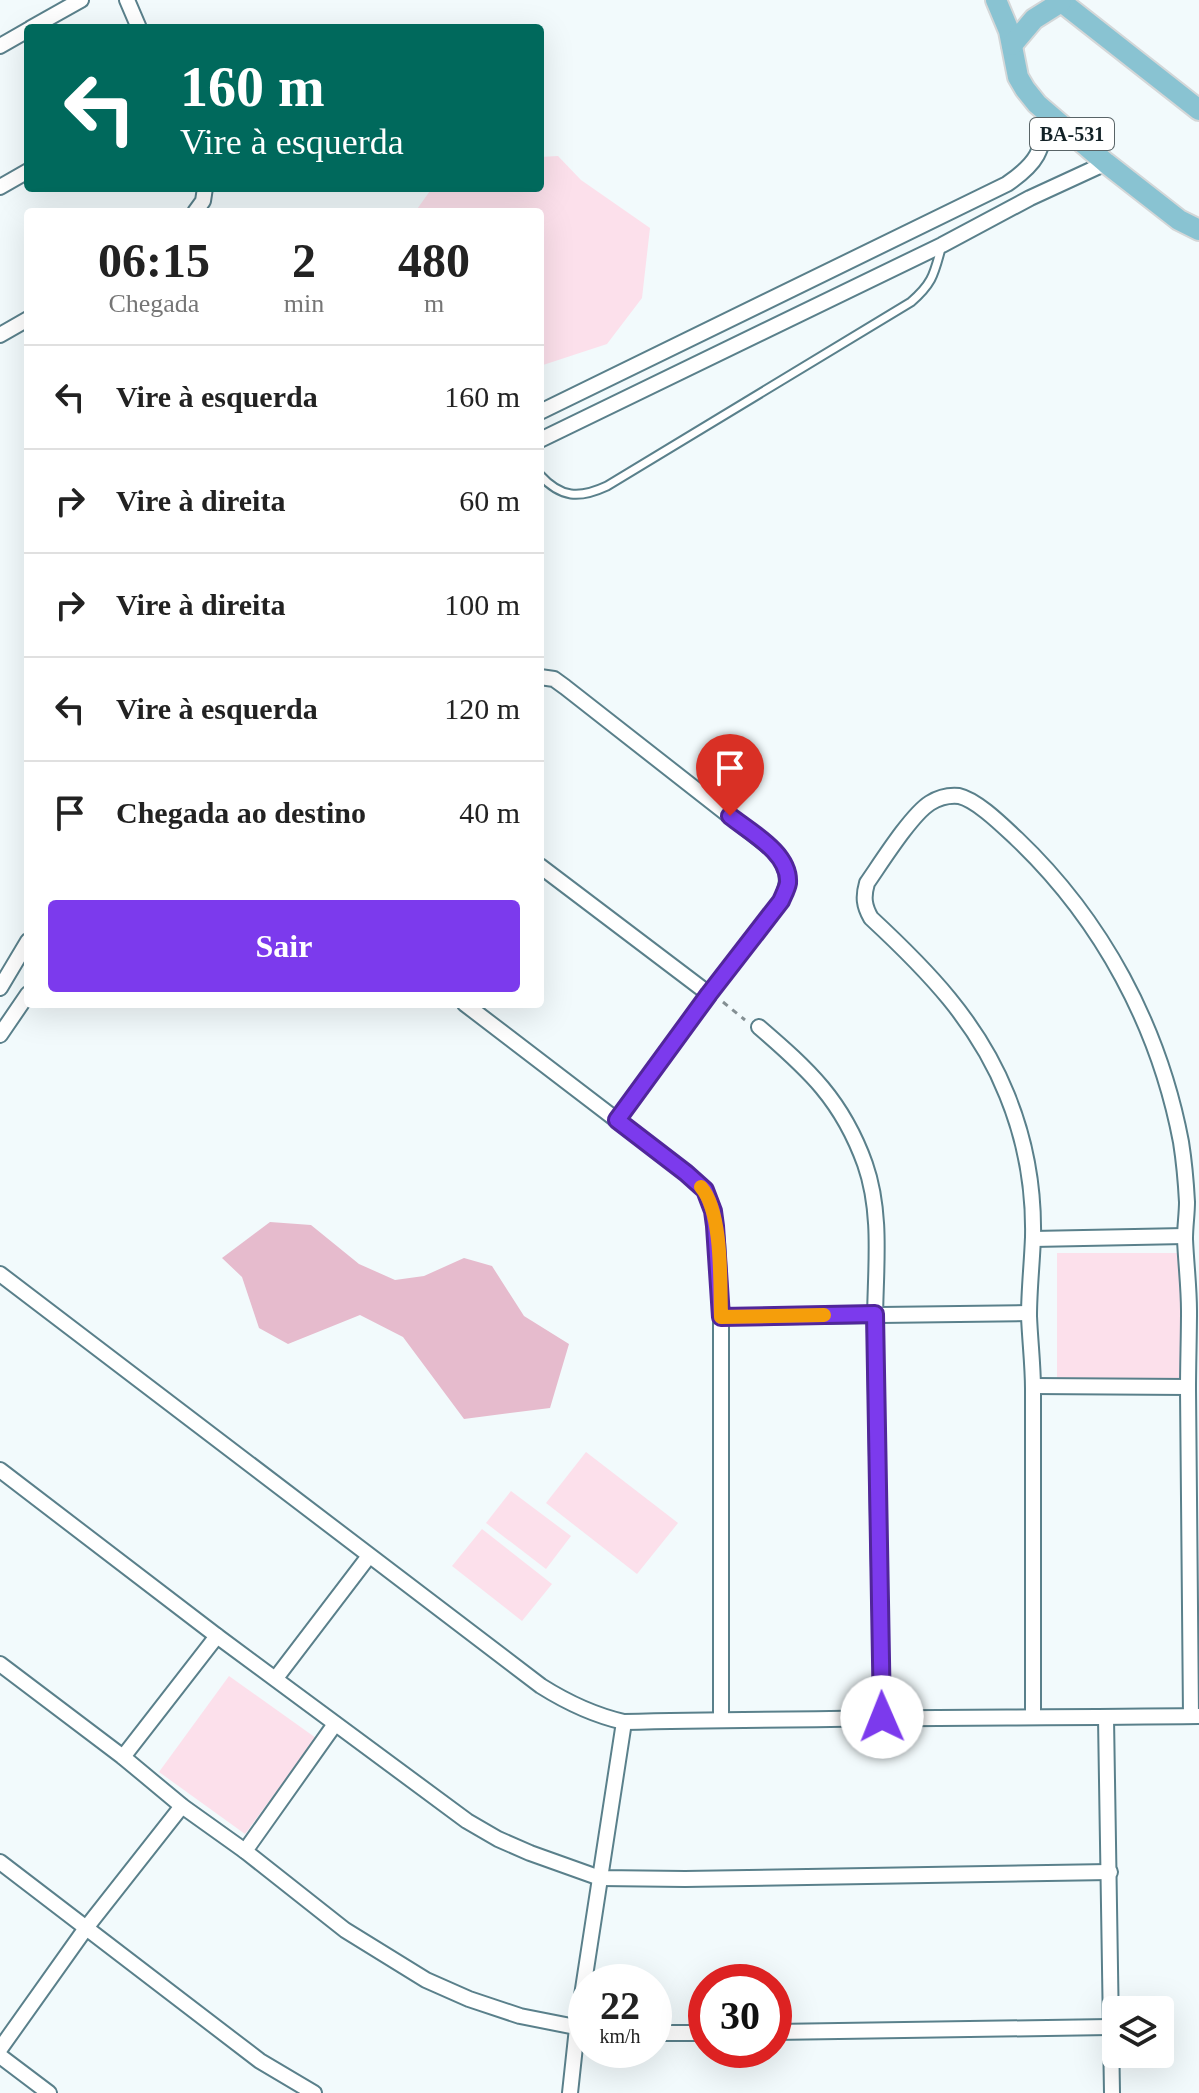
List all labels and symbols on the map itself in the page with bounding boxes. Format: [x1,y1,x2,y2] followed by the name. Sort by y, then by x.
[1030,118,1114,150] road number: BA-531
[696,734,764,816] pin
[840,1675,924,1759] position arrow
[688,1964,792,2068] speed limit sign: 30

